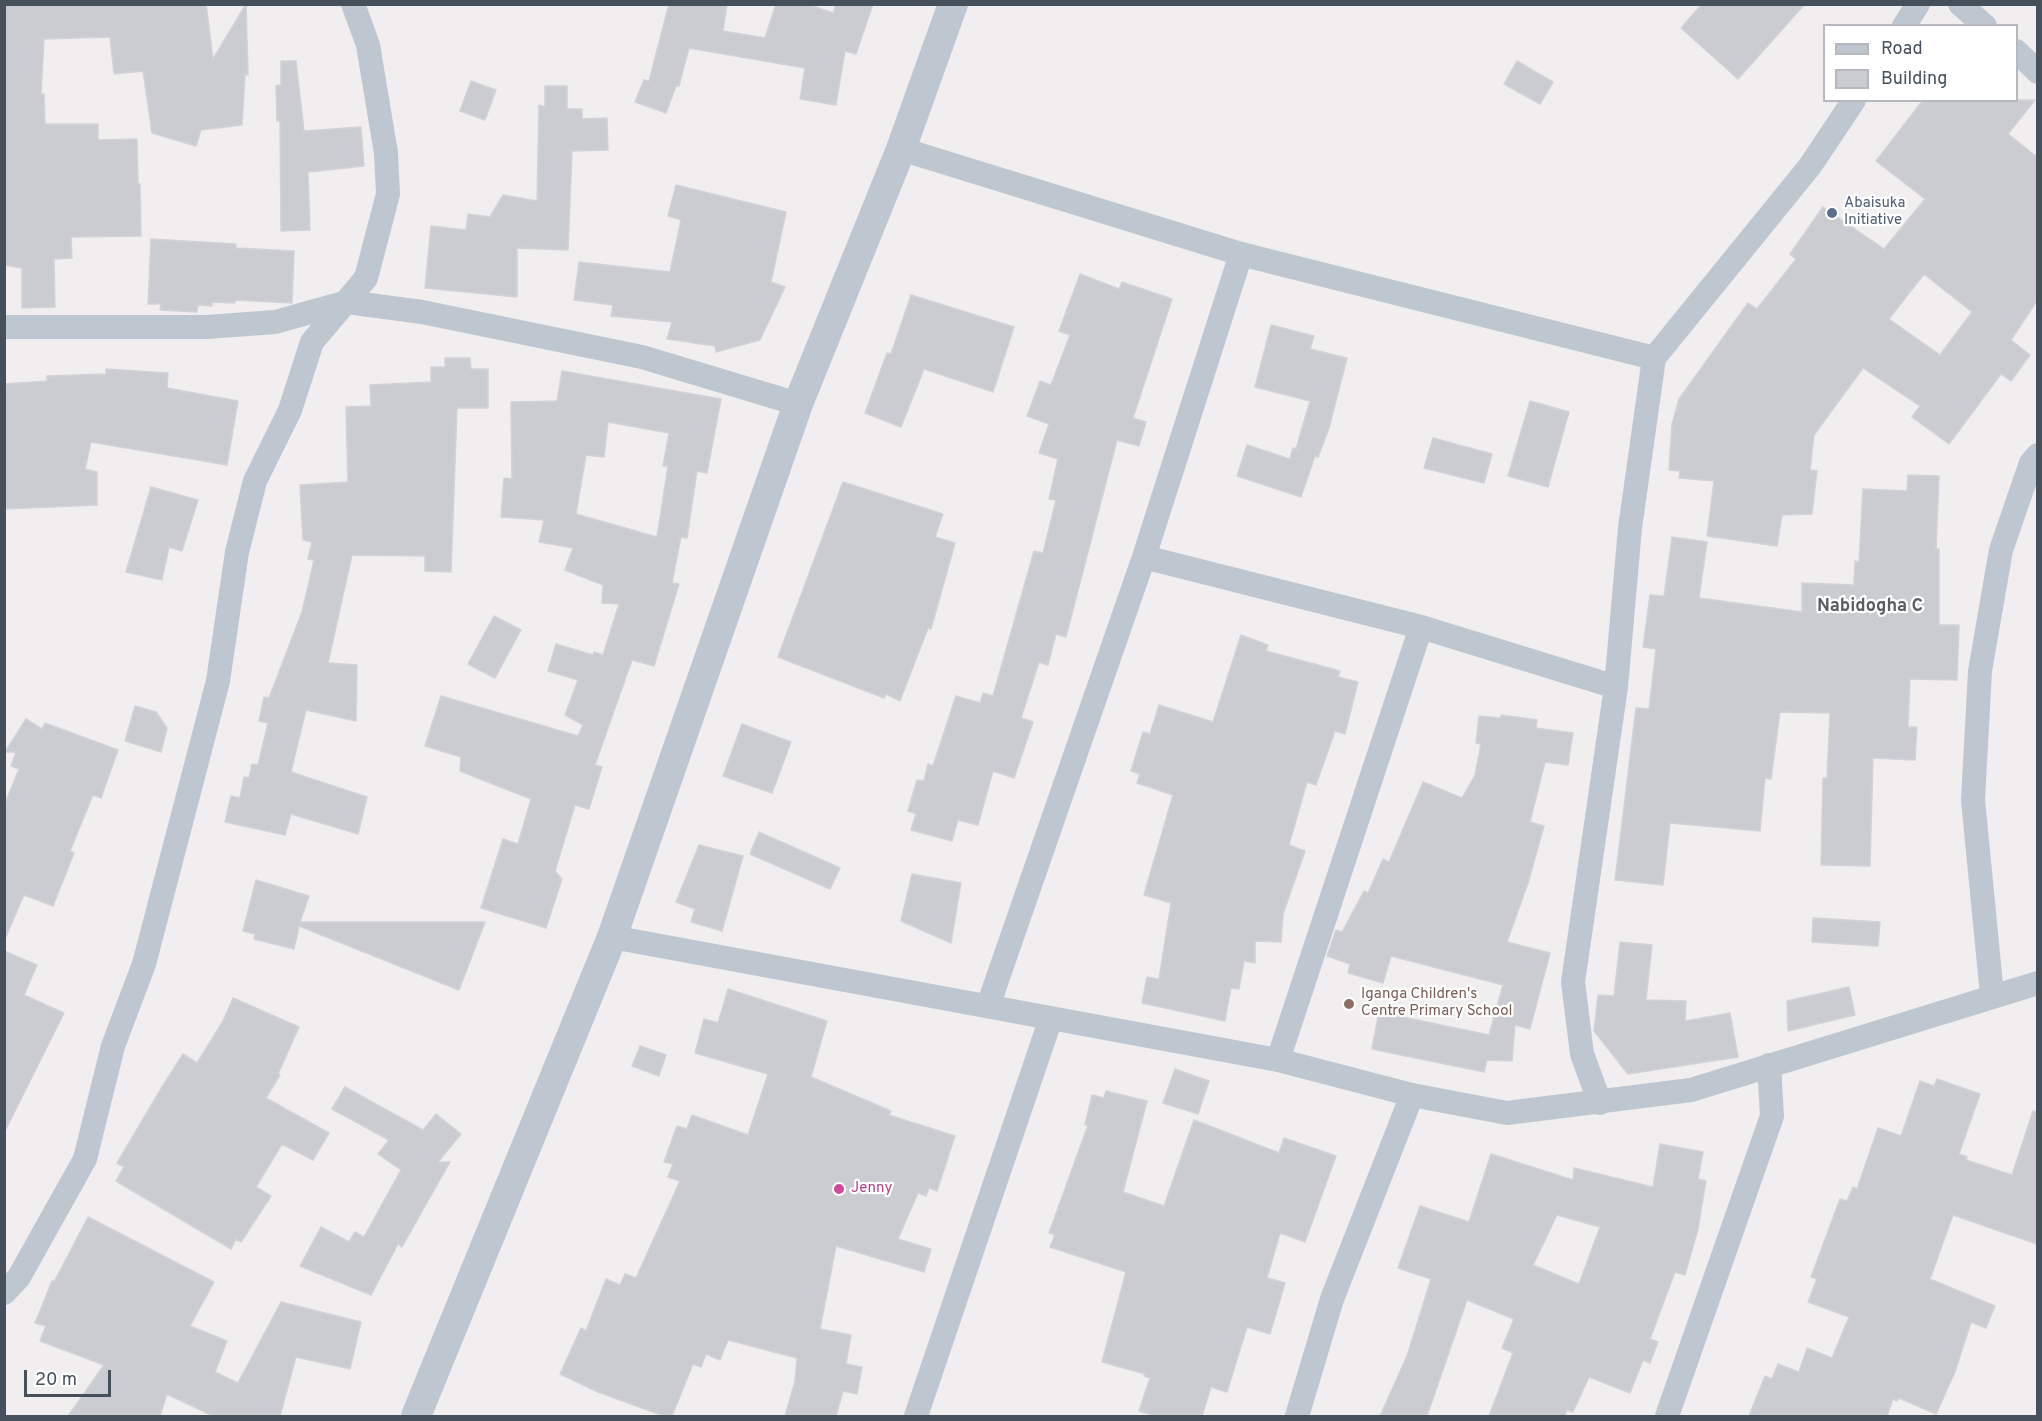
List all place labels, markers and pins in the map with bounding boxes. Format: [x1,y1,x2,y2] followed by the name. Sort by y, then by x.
[1844,195,1905,230] place label: Abaisuka Initiative
[1825,206,1839,220] marker: Abaisuka Initiative
[1361,986,1512,1021] place label: Iganga Children's Centre Primary School
[1342,997,1356,1011] marker: Iganga Children's Centre Primary School
[851,1180,892,1198] place label: Jenny
[832,1182,846,1196] marker: Jenny

